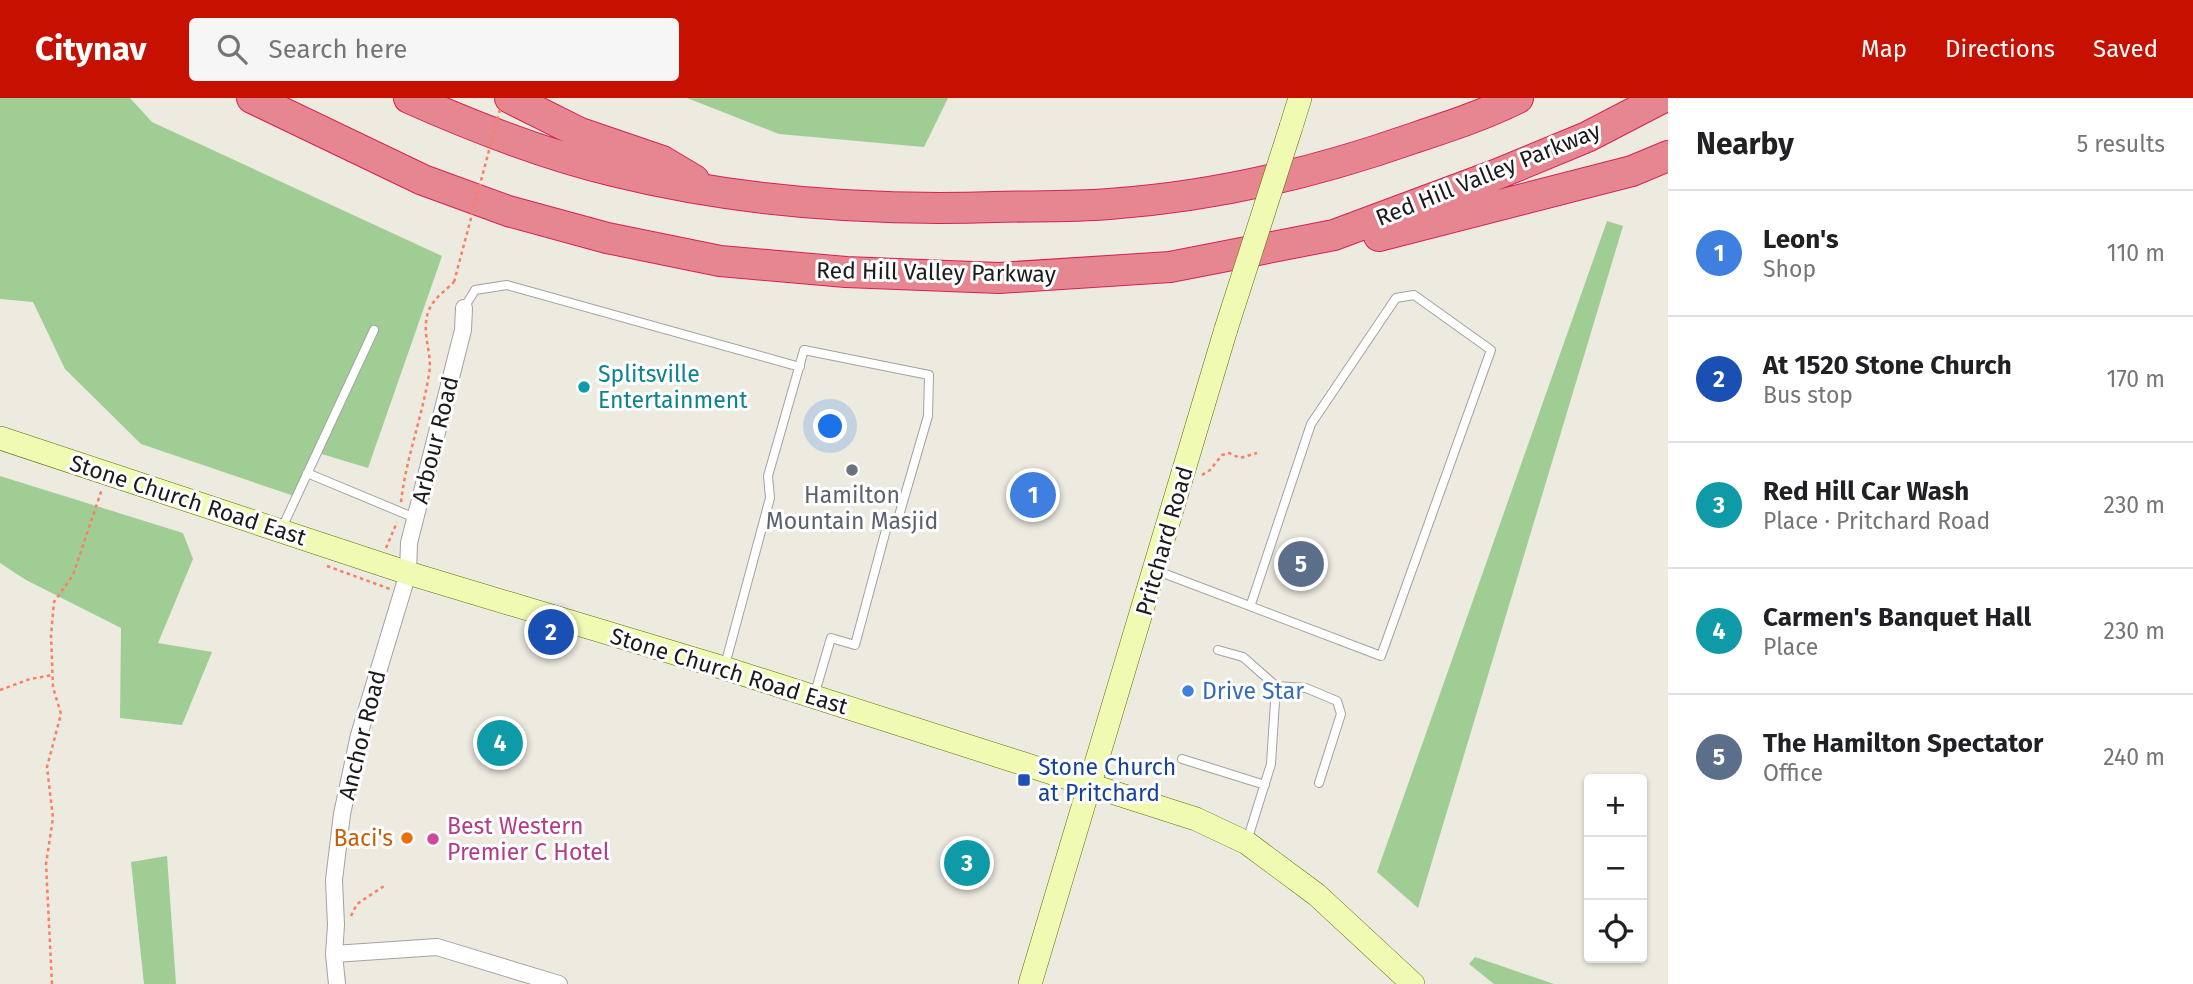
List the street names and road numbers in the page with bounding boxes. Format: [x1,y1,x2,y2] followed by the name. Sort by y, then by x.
[1372,116,1605,232] street label: Red Hill Valley Parkway
[816,256,1057,288] street label: Red Hill Valley Parkway
[406,373,464,507] street label: Arbour Road
[66,449,310,552] street label: Stone Church Road East
[1129,463,1199,619] street label: Pritchard Road
[607,622,852,721] street label: Stone Church Road East
[332,667,392,803] street label: Anchor Road

